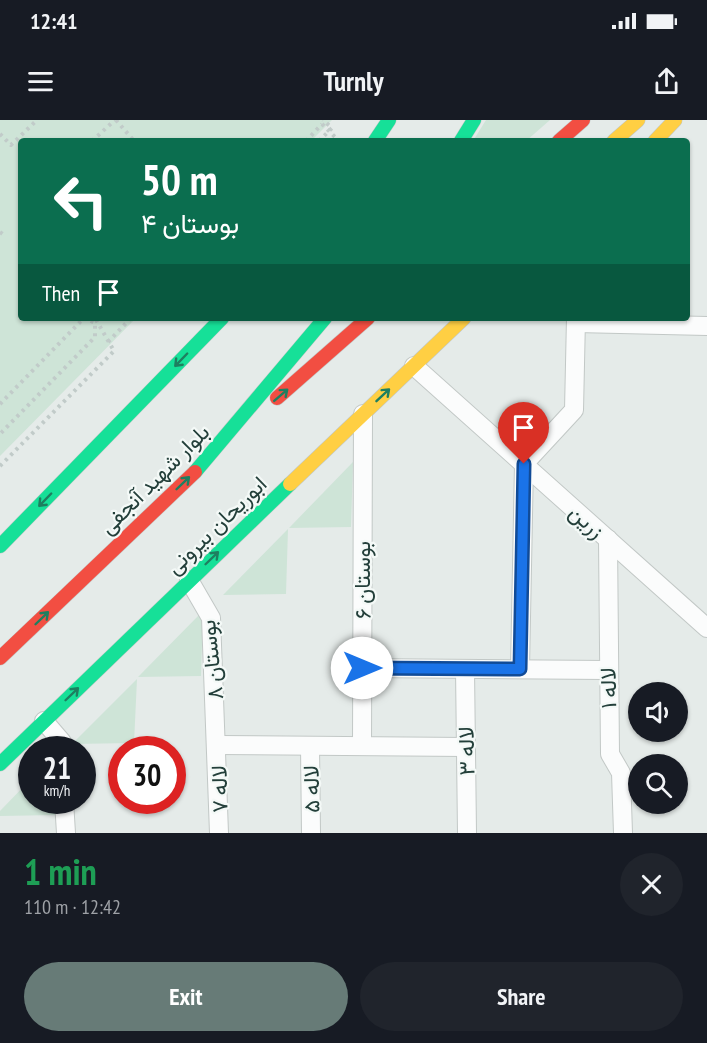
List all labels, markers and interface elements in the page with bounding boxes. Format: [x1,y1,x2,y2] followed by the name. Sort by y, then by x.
[30,7,78,35] text: 12:41
[324,64,383,98] text: Turnly
[24,65,57,98] icon: menu
[650,65,683,98] icon: share
[141,152,218,207] text: 50 m
[42,162,120,240] icon: left
[141,206,239,240] text: بوستان ۴
[92,276,125,309] icon: arrive
[42,279,80,307] text: Then
[175,352,189,367] one-way arrow
[274,388,289,402] one-way arrow
[376,388,391,402] one-way arrow
[498,402,549,464] pin
[507,411,540,444] icon: arrive
[93,418,215,540] street label: بلوار شهید آنجفی
[160,470,272,580] street label: ابوریحان بیرونی
[175,476,190,490] one-way arrow
[38,492,53,507] one-way arrow
[563,498,611,544] street label: زرین
[348,541,376,619] street label: بوستان ۶
[204,551,219,565] one-way arrow
[35,611,50,625] one-way arrow
[193,619,229,701] street label: بوستان ۸
[330,636,394,700] position arrow
[594,667,622,709] street label: لاله ۱
[628,682,688,814] map controls
[628,682,688,742] button: sound
[64,687,79,701] one-way arrow
[452,726,480,776] street label: لاله ۳
[108,736,186,814] speed limit sign: 30
[43,748,71,787] text: 21
[628,754,688,814] button: search
[205,765,233,813] street label: لاله ۷
[297,765,325,813] street label: لاله ۵
[44,781,70,800] text: km/h
[24,848,97,895] text: 1 min
[620,853,683,916] button: close
[24,894,121,920] text: 110 m · 12:42
[24,962,348,1031] button: Exit
[360,962,683,1031] button: Share

